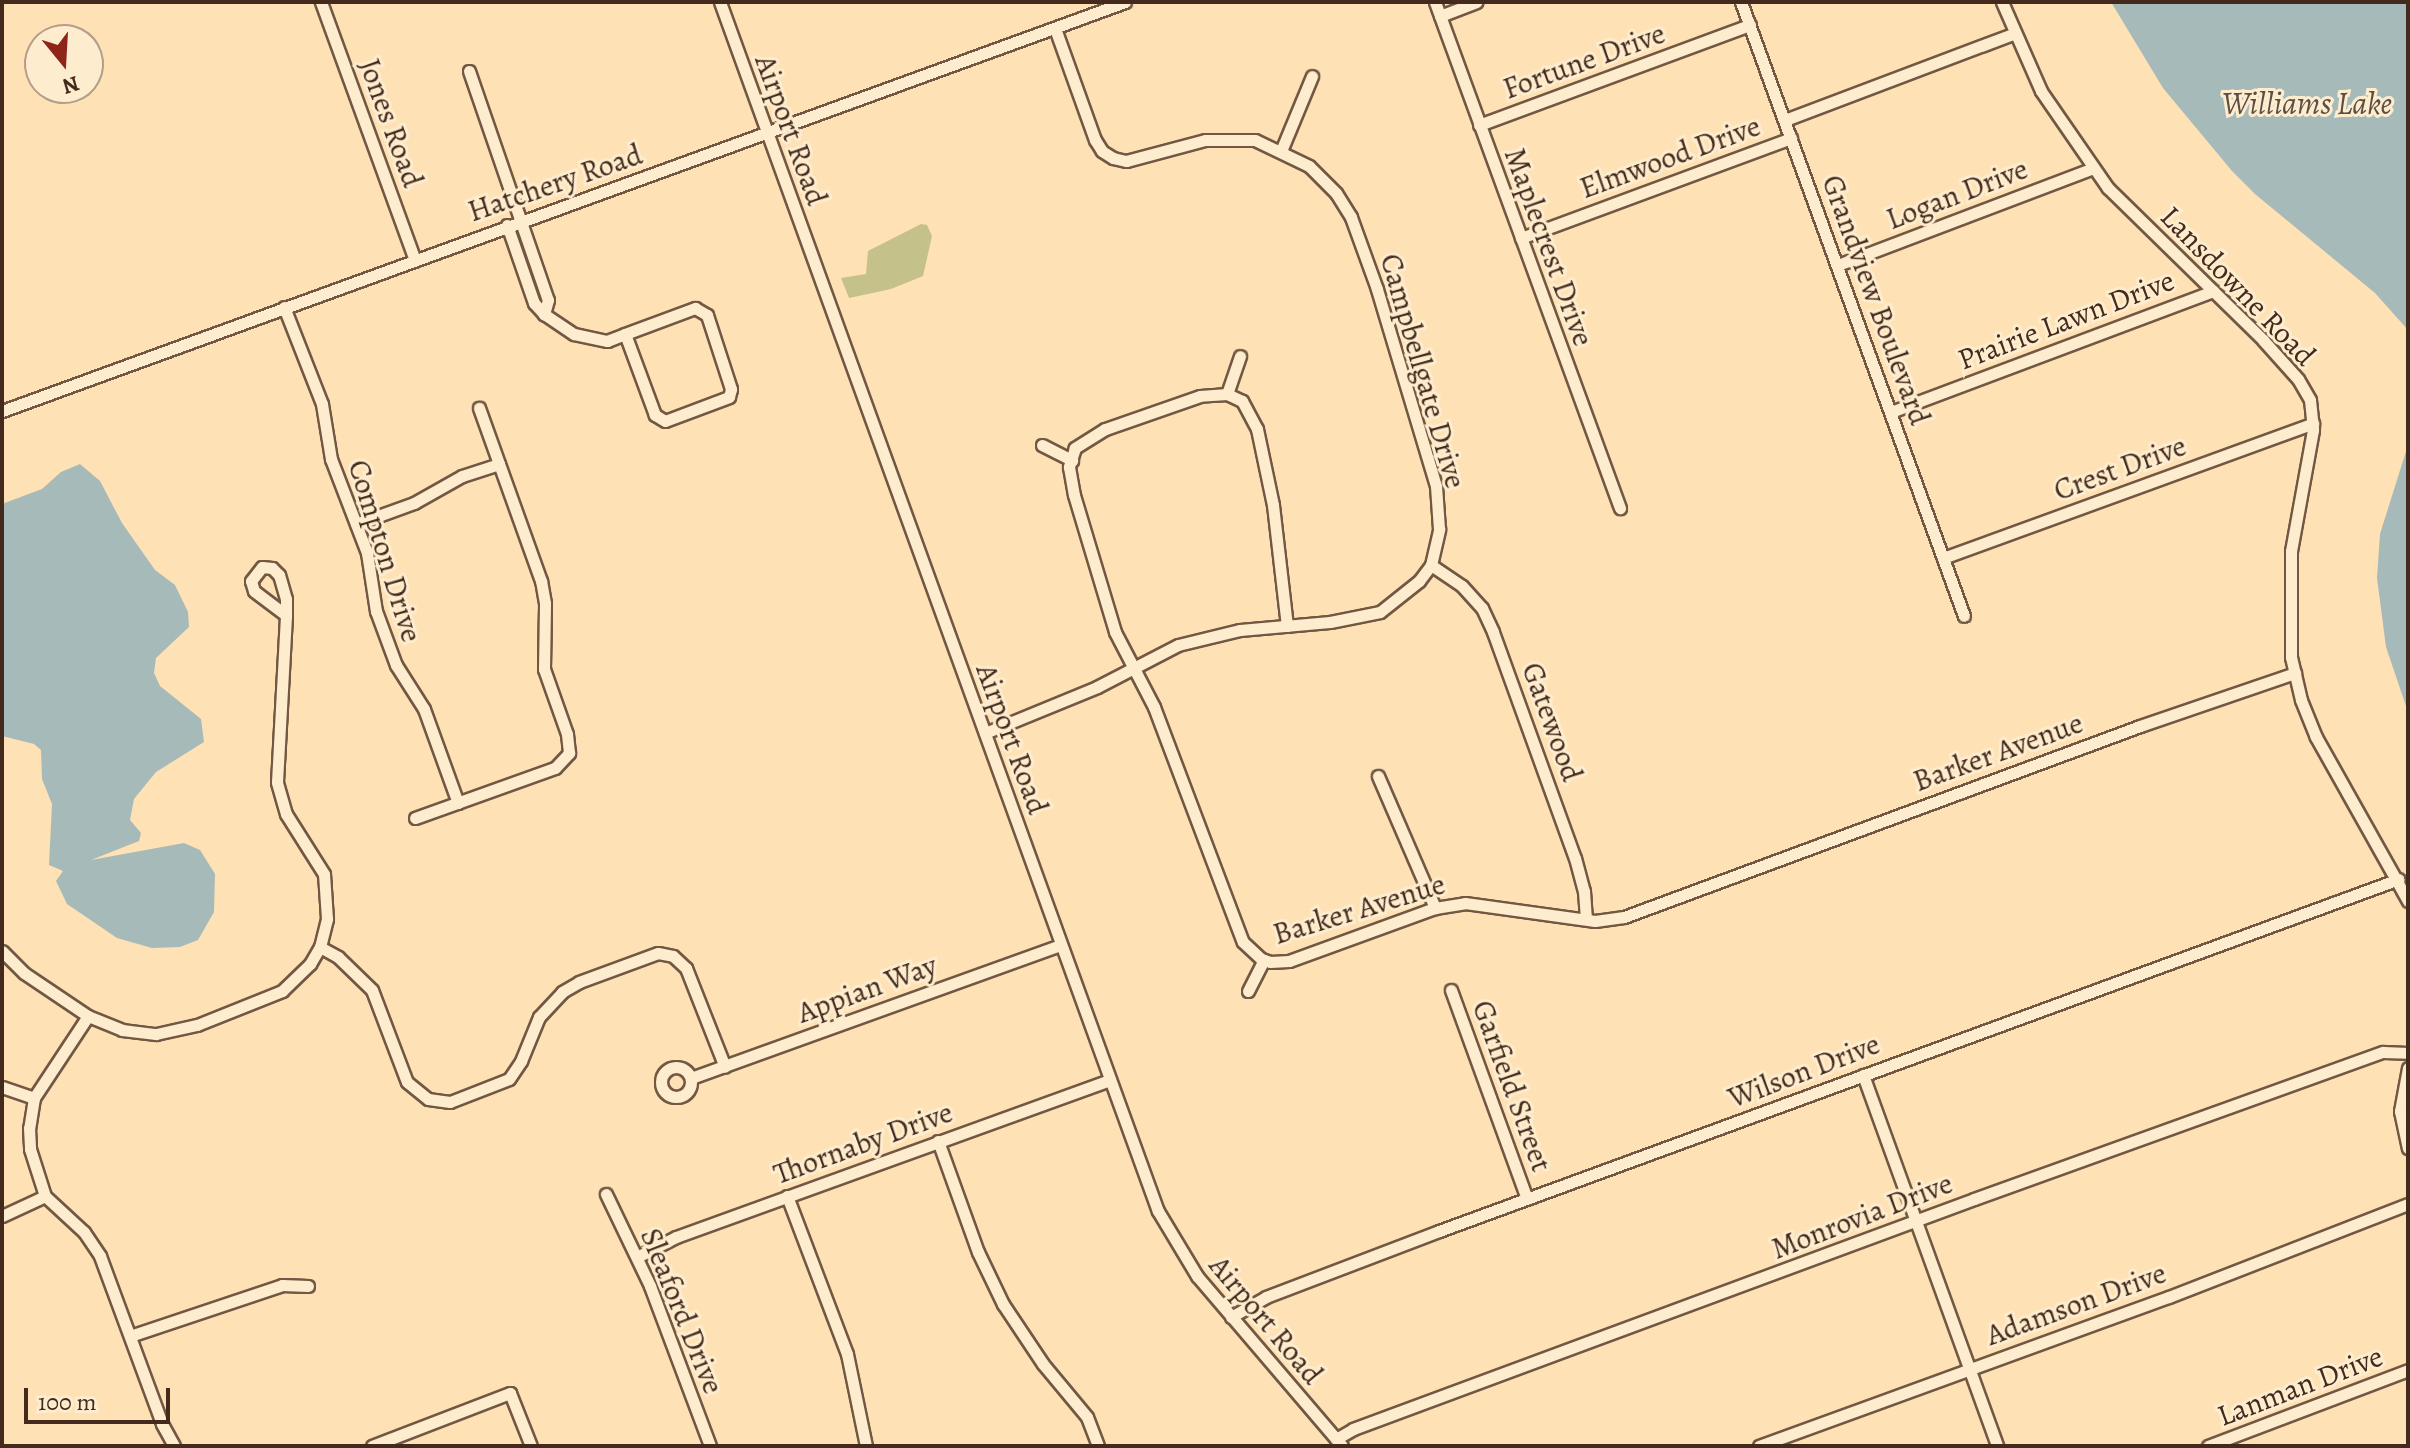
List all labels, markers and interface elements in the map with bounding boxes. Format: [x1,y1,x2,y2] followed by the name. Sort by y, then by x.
[1498,15,1670,107] street label: Fortune Drive
[24,24,104,104] north arrow
[747,50,835,210] street label: Airport Road
[351,54,431,192] street label: Jones Road
[59,68,83,102] text: N
[2222,84,2392,122] water label: Williams Lake
[1575,108,1765,206] street label: Elmwood Drive
[463,136,647,230] street label: Hatchery Road
[1496,143,1602,351] street label: Maplecrest Drive
[1881,151,2033,237] street label: Logan Drive
[1814,170,1938,430] street label: Grandview Boulevard
[2153,199,2323,373] street label: Lansdowne Road
[1372,250,1474,492] street label: Campbellgate Drive
[1953,262,2179,378] street label: Prairie Lawn Drive
[2049,427,2191,509] street label: Crest Drive
[340,456,430,646] street label: Compton Drive
[1514,658,1590,786] street label: Gatewood
[968,659,1056,819] street label: Airport Road
[1908,705,2088,799] street label: Barker Avenue
[1269,866,1449,952] street label: Barker Avenue
[792,947,942,1031] street label: Appian Way
[1464,996,1560,1176] street label: Garfield Street
[1723,1026,1885,1116] street label: Wilson Drive
[769,1094,957,1192] street label: Thornaby Drive
[1766,1165,1958,1267] street label: Monrovia Drive
[632,1223,732,1399] street label: Sleaford Drive
[1202,1248,1330,1392] street label: Airport Road
[1981,1255,2171,1353] street label: Adamson Drive
[2212,1338,2388,1434] street label: Lanman Drive
[28,1372,174,1422] scale bar
[38,1386,97,1418] text: 100 m

